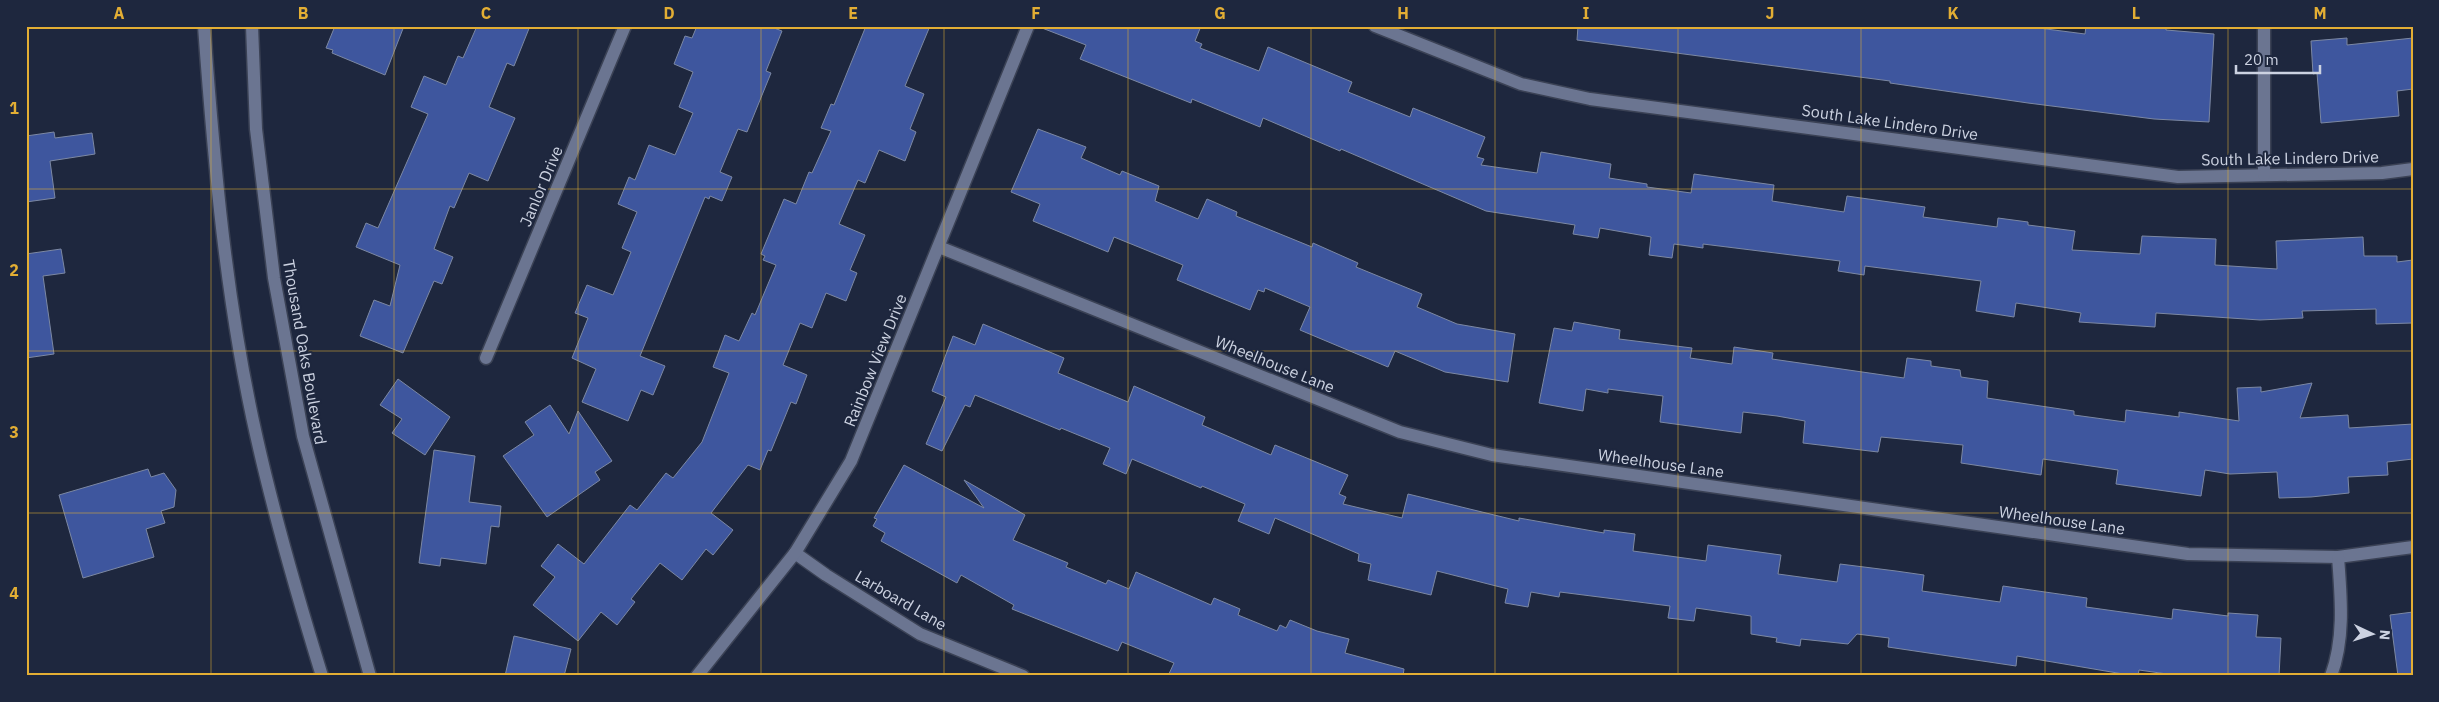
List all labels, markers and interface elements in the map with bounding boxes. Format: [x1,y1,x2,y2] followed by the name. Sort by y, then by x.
[114,3,125,23] text: A
[298,3,309,23] text: B
[481,3,491,23] text: C
[663,3,675,23] text: D
[848,3,858,23] text: E
[1031,3,1041,23] text: F
[1214,3,1226,23] text: G
[1397,3,1409,23] text: H
[1583,3,1590,23] text: I
[1766,3,1774,23] text: J
[1947,3,1959,23] text: K
[2132,3,2140,23] text: L
[2313,3,2327,23] text: M
[2236,42,2320,74] scale bar
[2244,50,2279,69] text: 20 m
[9,98,19,118] text: 1
[1801,100,1980,144] street label: South Lake Lindero Drive
[515,142,567,229] street label: Janlor Drive
[2201,146,2379,170] street label: South Lake Lindero Drive
[279,258,331,446] street label: Thousand Oaks Boulevard
[9,260,19,280] text: 2
[839,290,911,429] street label: Rainbow View Drive
[1212,331,1338,397] street label: Wheelhouse Lane
[9,422,19,442] text: 3
[1597,444,1726,482] street label: Wheelhouse Lane
[1998,501,2127,539] street label: Wheelhouse Lane
[852,566,951,634] street label: Larboard Lane
[9,583,19,603] text: 4
[2346,610,2396,660] north arrow
[2376,629,2394,641] text: N

